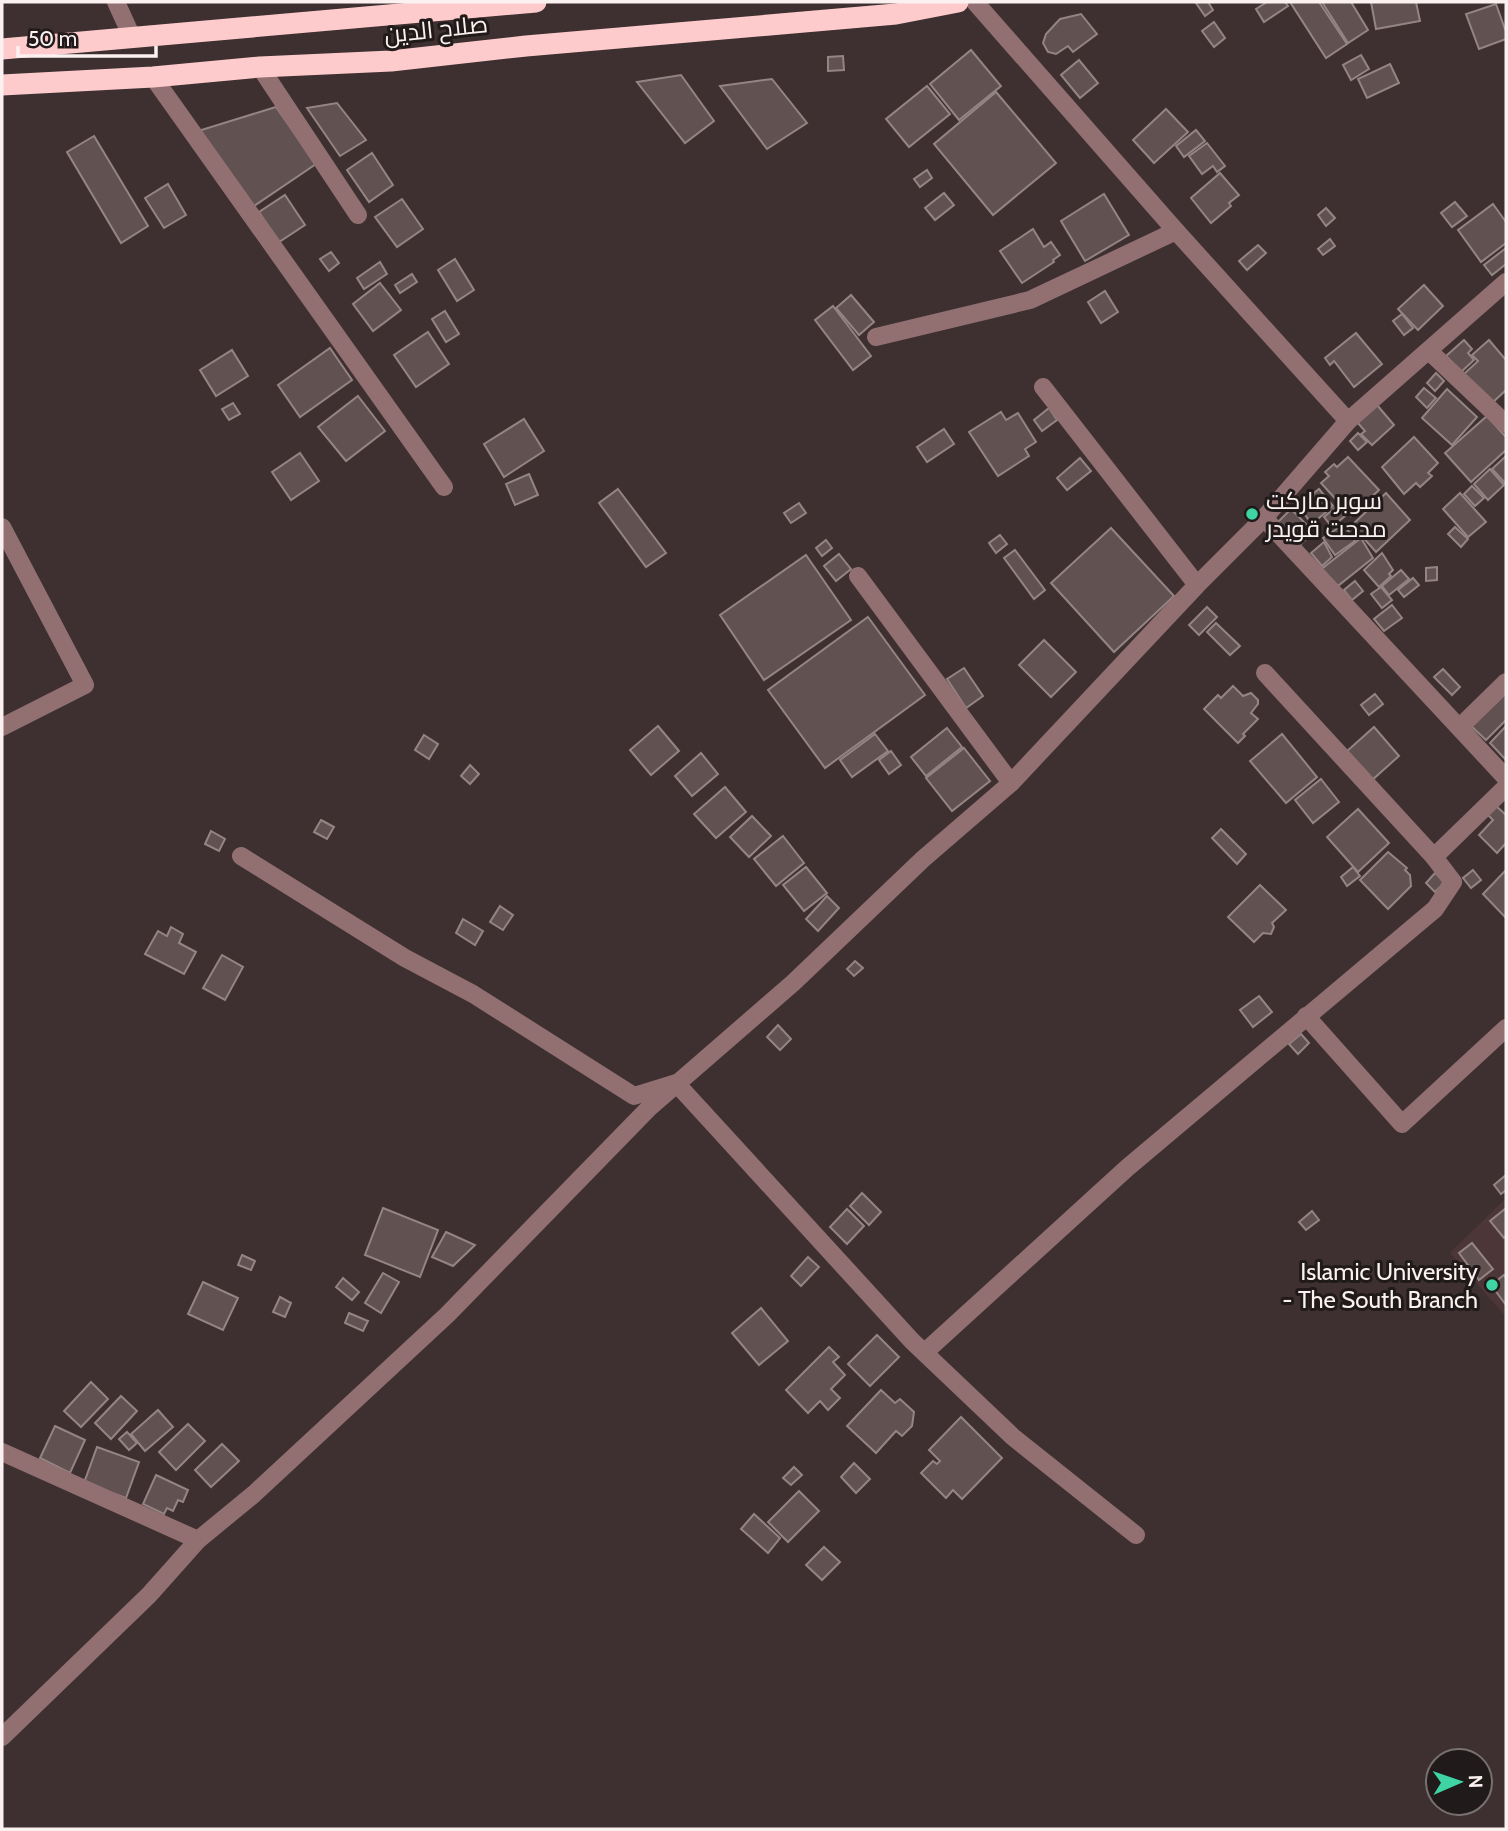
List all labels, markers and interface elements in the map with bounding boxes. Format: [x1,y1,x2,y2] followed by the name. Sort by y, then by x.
[383,9,490,51] street label: صلاح الدين
[18,14,156,58] scale bar
[28,26,77,51] text: 50 m
[1264,486,1387,543] place label: سوبر ماركت مدحت قويدر
[1244,506,1260,522] marker: سوبر ماركت مدحت قويدر
[1282,1257,1478,1314] place label: Islamic University - The South Branch
[1484,1277,1500,1293] marker: Islamic University - The South Branch
[1424,1747,1494,1817] north arrow
[1464,1774,1487,1789] text: N

